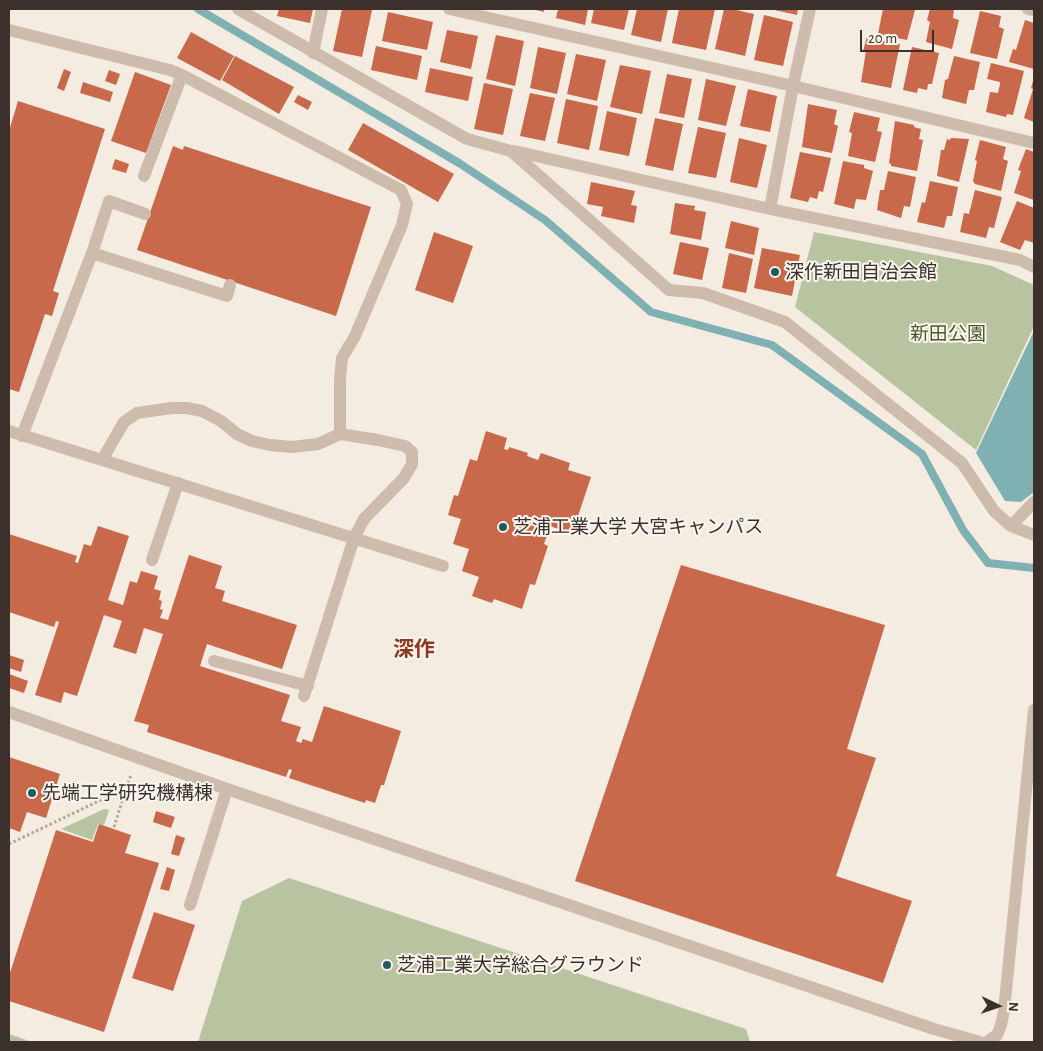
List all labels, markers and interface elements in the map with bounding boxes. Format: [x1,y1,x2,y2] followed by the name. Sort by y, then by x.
[863,20,937,52] scale bar
[868,31,897,46] text: 20 m
[785,261,937,283] place label: 深作新田自治会館
[769,266,781,278] marker: 深作新田自治会館
[910,323,986,345] park label: 新田公園
[513,516,763,538] place label: 芝浦工業大学 大宮キャンパス
[497,521,509,533] marker: 芝浦工業大学 大宮キャンパス
[393,637,435,663] district label: 深作
[42,782,213,804] place label: 先端工学研究機構棟
[26,787,38,799] marker: 先端工学研究機構棟
[397,954,644,976] place label: 芝浦工業大学総合グラウンド
[381,959,393,971] marker: 芝浦工業大学総合グラウンド
[973,981,1023,1031] north arrow
[1006,1002,1020,1012] text: N

